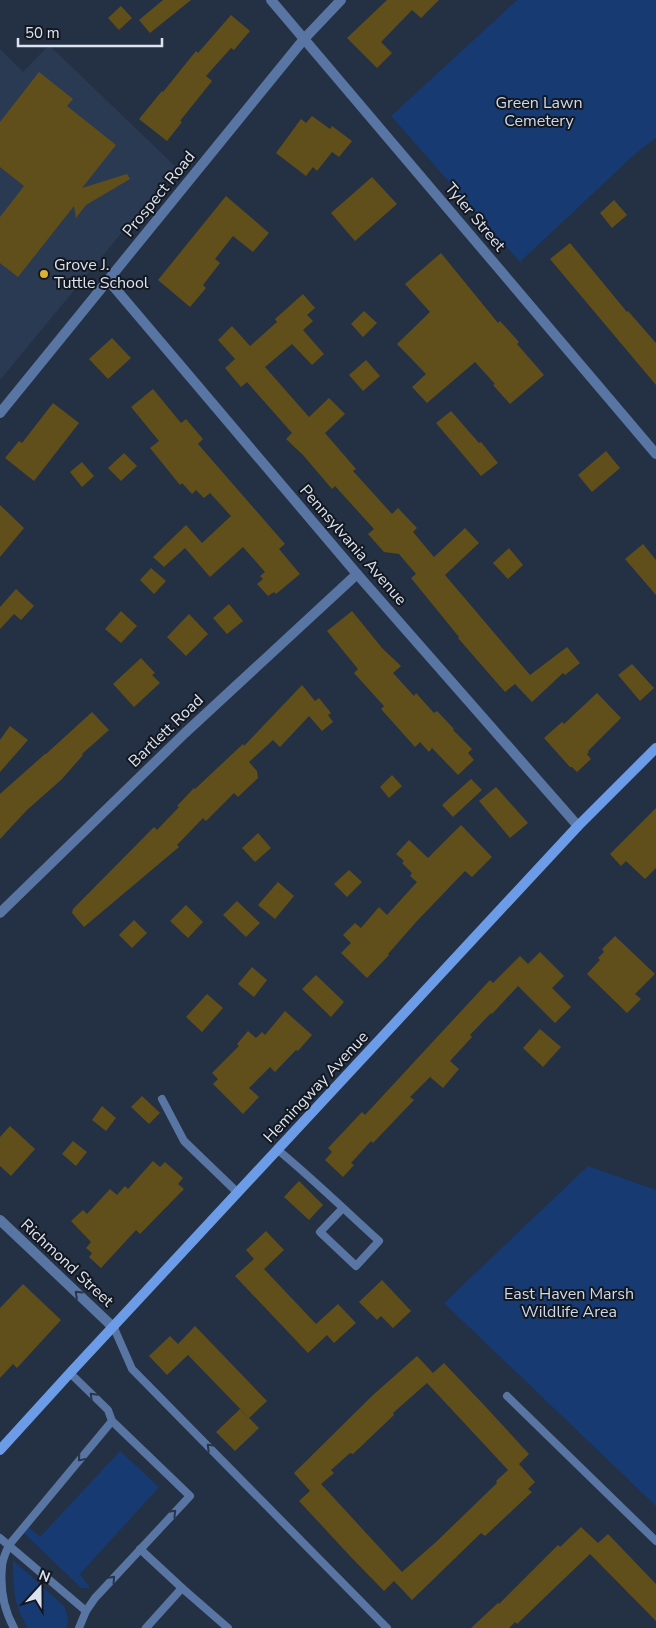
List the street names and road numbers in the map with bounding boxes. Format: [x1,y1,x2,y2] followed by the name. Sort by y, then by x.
[118,147,200,241] street label: Prospect Road
[440,178,511,256] street label: Tyler Street
[294,480,412,610] street label: Pennsylvania Avenue
[124,690,208,772] street label: Bartlett Road
[258,1026,374,1148] street label: Hemingway Avenue
[16,1214,119,1312] street label: Richmond Street

